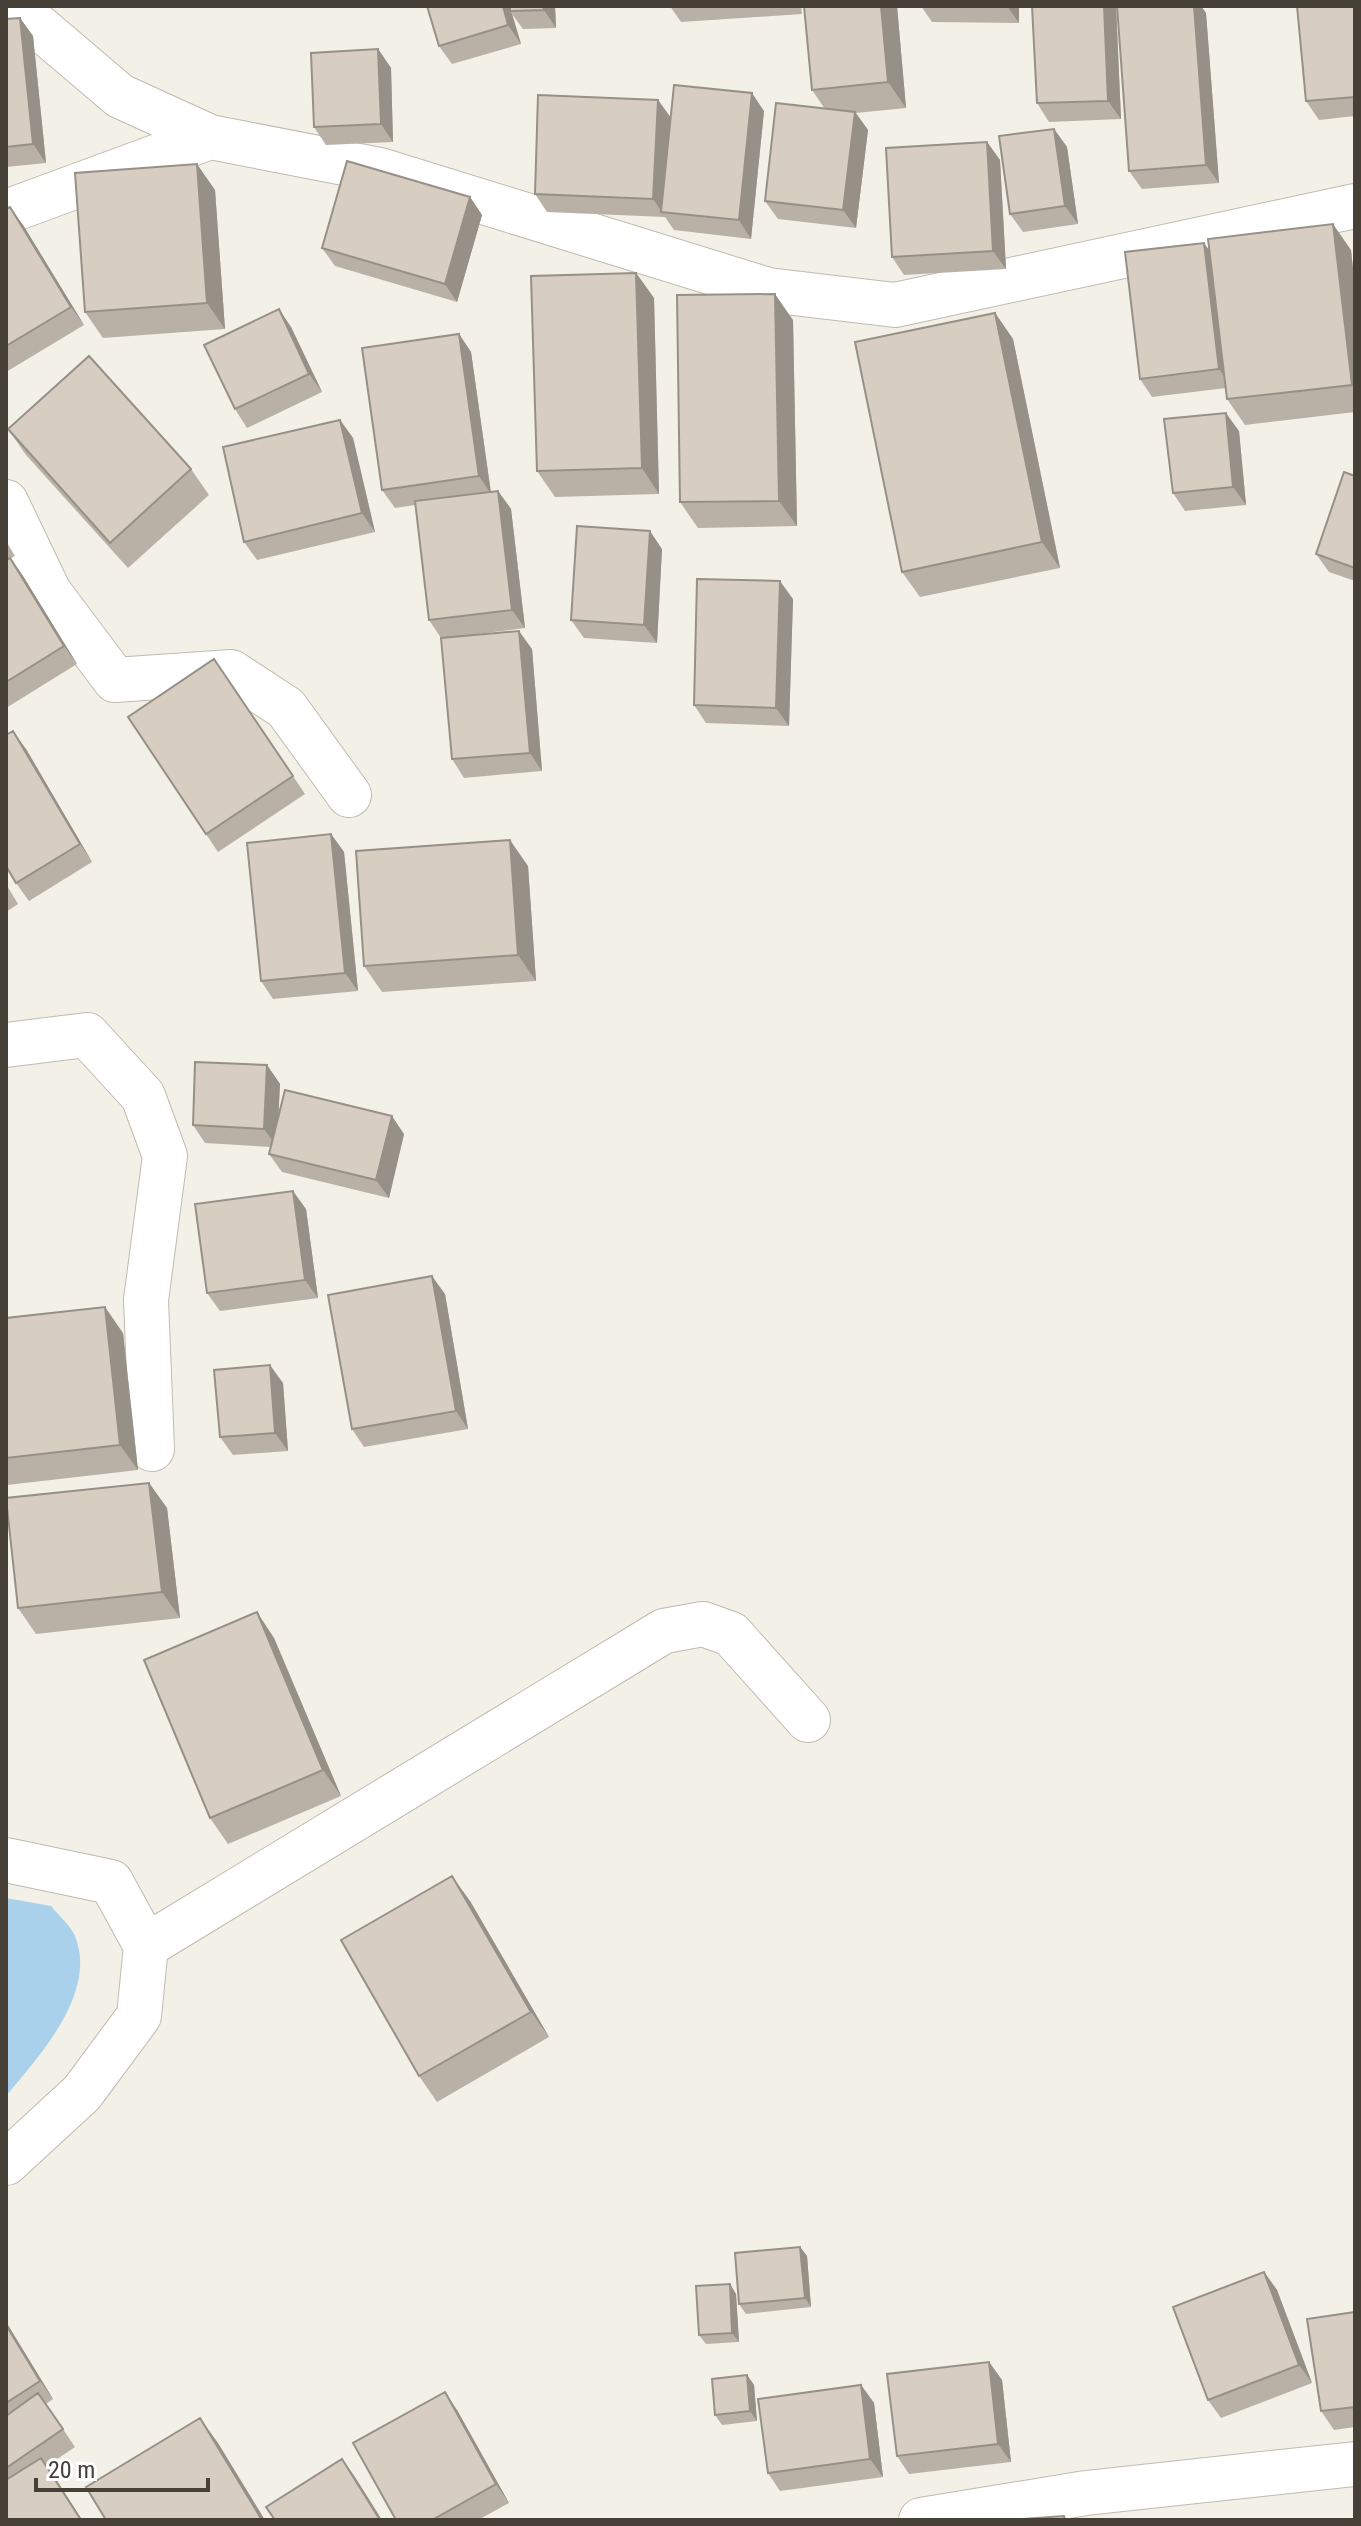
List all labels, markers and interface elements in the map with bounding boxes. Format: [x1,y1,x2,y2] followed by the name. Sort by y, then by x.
[36,2442,208,2492] scale bar
[48,2456,95,2484] text: 20 m

